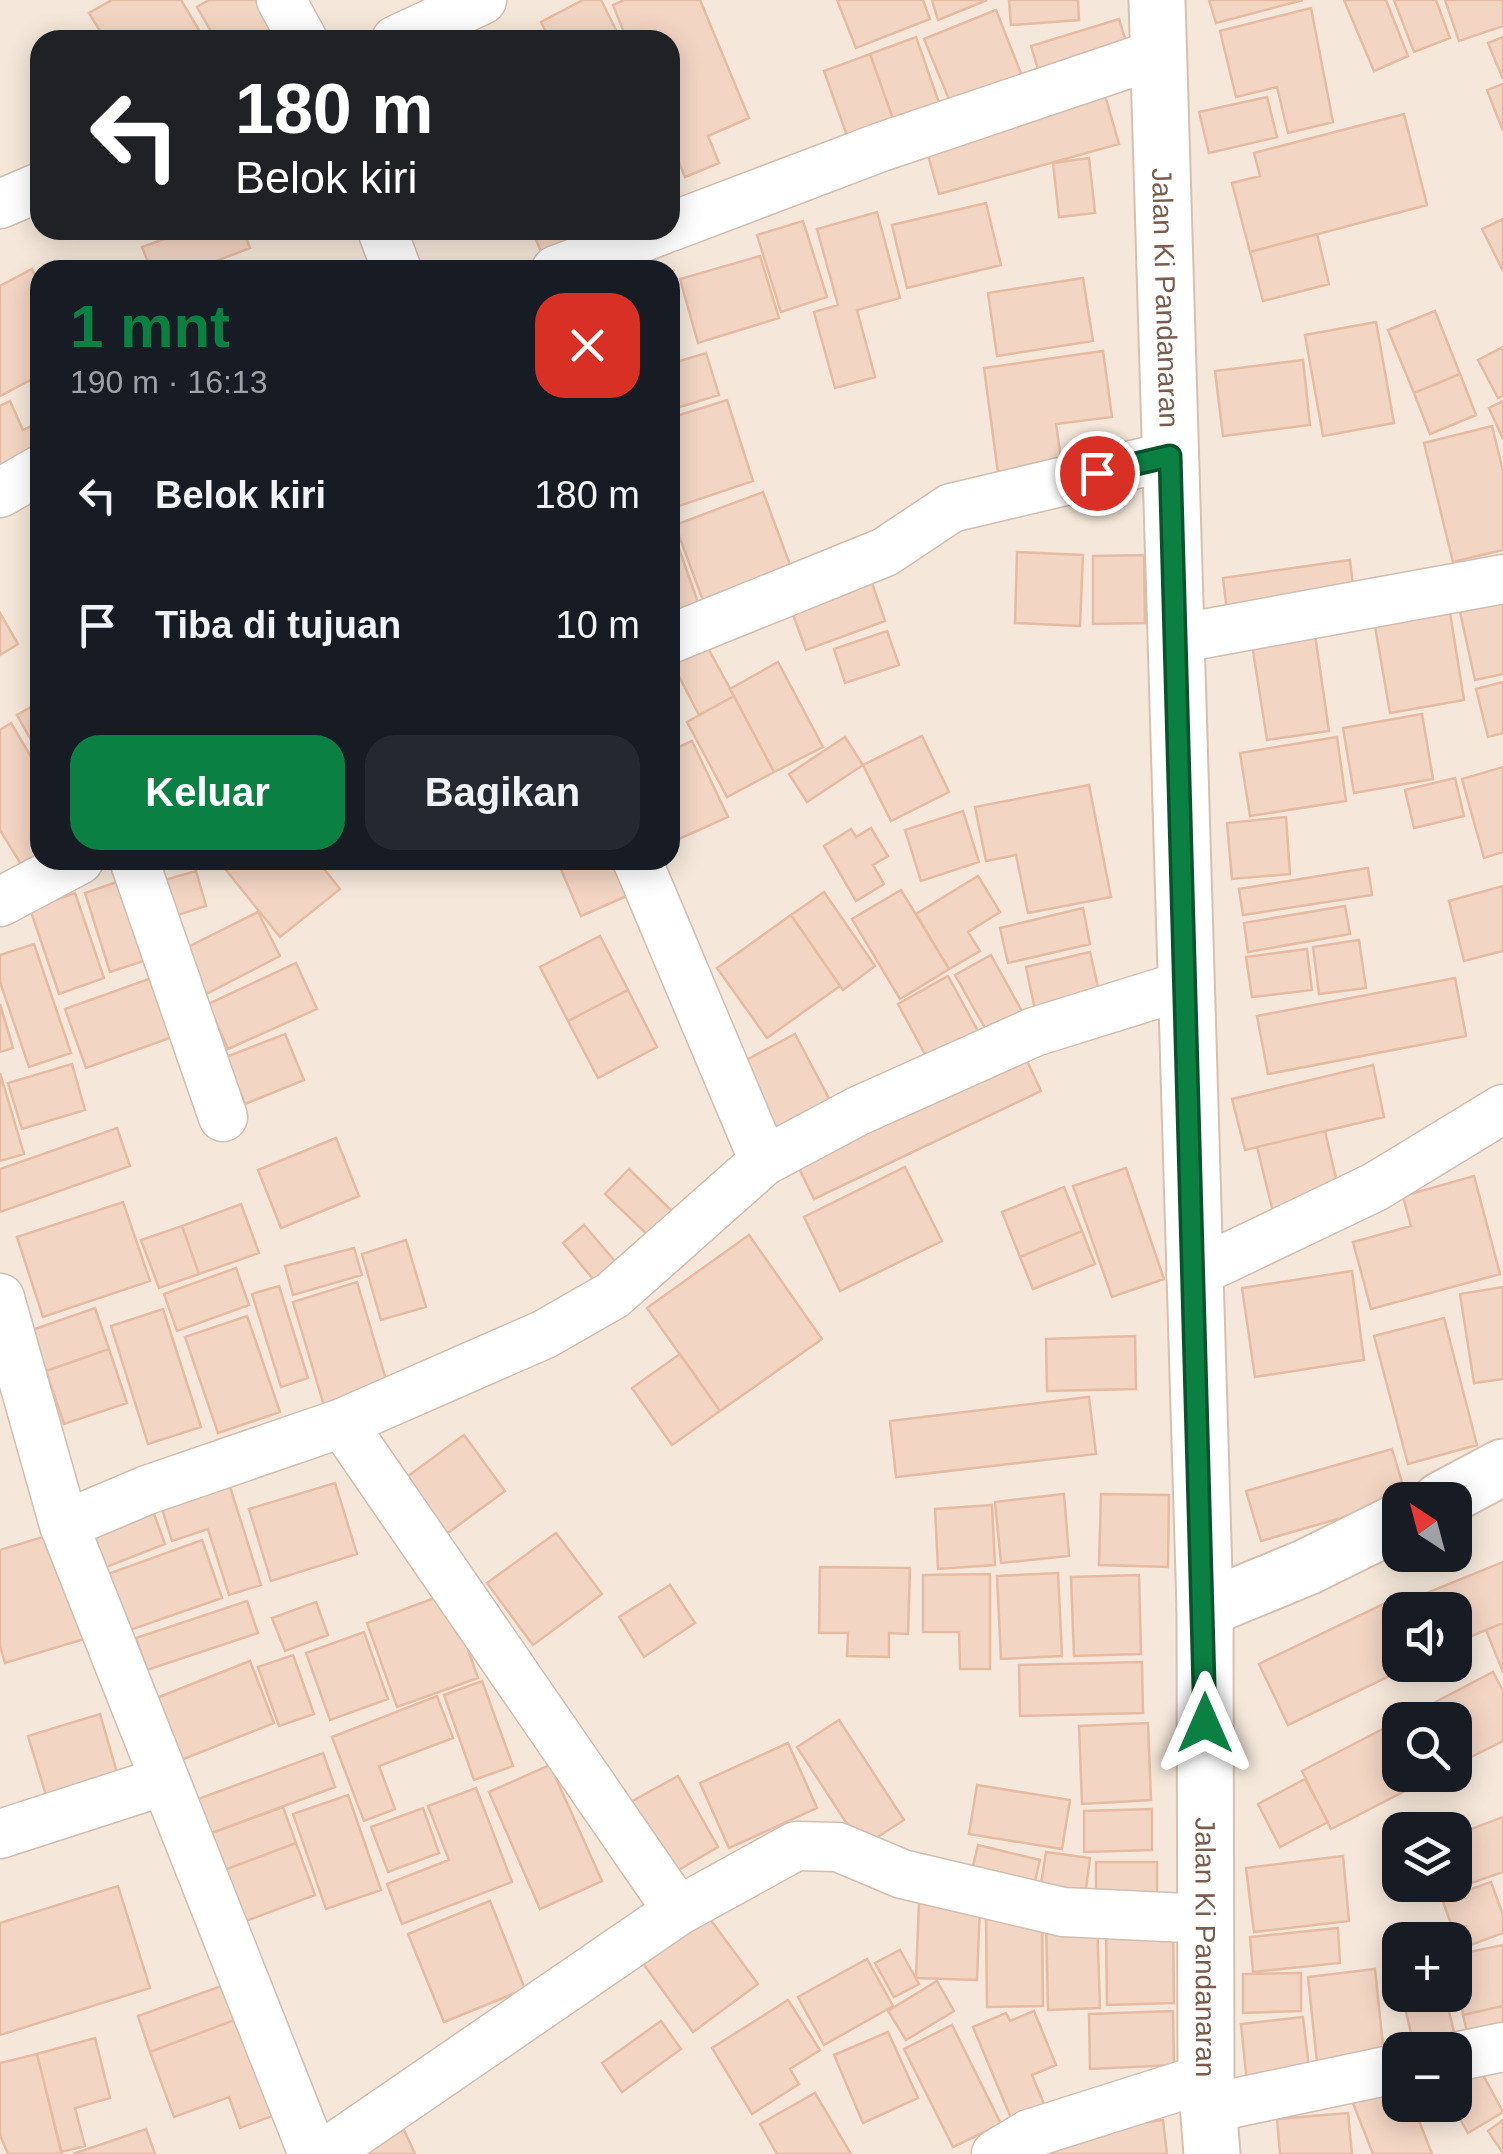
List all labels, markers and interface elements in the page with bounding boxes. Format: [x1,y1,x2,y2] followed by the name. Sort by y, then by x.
[70,70,200,200] icon: left
[235,70,433,148] text: 180 m
[235,152,418,203] text: Belok kiri
[1146,167,1185,428] street label: Jalan Ki Pandanaran
[70,293,230,360] text: 1 mnt
[535,293,640,398] button: close
[70,364,267,400] text: 190 m · 16:13
[1055,431,1140,516] pin
[1070,446,1125,501] icon: arrive
[70,468,125,523] icon: left
[155,474,326,516] text: Belok kiri
[534,474,640,516] text: 180 m
[70,598,125,653] icon: arrive
[155,604,401,646] text: Tiba di tujuan
[556,604,640,646] text: 10 m
[70,735,345,850] button: Keluar
[365,735,640,850] button: Bagikan
[1382,1482,1472,1572] north arrow
[1382,1482,1472,2122] map controls
[1382,1592,1472,1682] button: sound
[1153,1671,1257,1775] position arrow
[1382,1702,1472,1792] button: search
[1382,1812,1472,1902] button: layers
[1189,1817,1221,2077] street label: Jalan Ki Pandanaran
[1382,1922,1472,2012] button: +
[1382,2032,1472,2122] button: −

